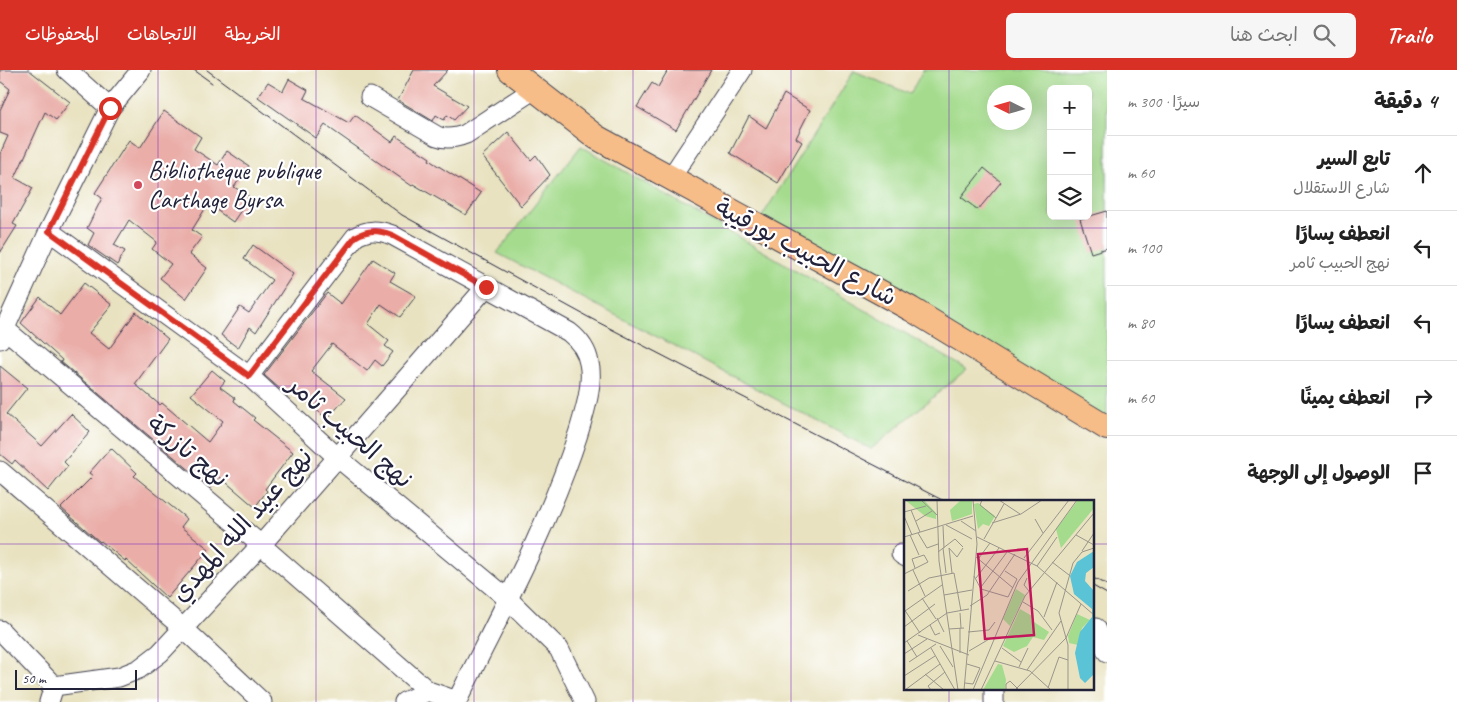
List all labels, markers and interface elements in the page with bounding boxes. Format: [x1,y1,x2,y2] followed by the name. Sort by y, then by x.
[1006,13,1356,58] search box
[1386,20,1432,50] text: Trailo
[1310,21,1338,49] icon: search
[25,23,99,45] text: المحفوظات
[127,23,197,45] text: الاتجاهات
[225,23,281,45] text: الخريطة
[1230,23,1298,47] text: ابحث هنا
[987,85,1032,130] north arrow
[1047,85,1092,220] map controls
[1047,85,1092,130] button: +
[1374,88,1437,114] text: 4 دقيقة
[1127,92,1200,112] text: سيرًا · 300 m
[99,97,122,120] route start
[1047,130,1092,175] button: −
[1318,147,1390,171] text: تابع السير
[148,155,322,216] place label: Bibliothèque publique Carthage Byrsa
[1409,159,1437,187] icon: ahead
[1127,163,1154,183] text: 60 m
[1047,175,1092,220] button: layers
[1293,178,1390,198] text: شارع الاستقلال
[132,179,144,191] marker: Bibliothèque publique Carthage Byrsa
[709,191,902,314] street label: شارع الحبيب بورقيبة
[1296,222,1390,246] text: انعطف يسارًا
[1409,234,1437,262] icon: left
[1127,238,1161,258] text: 100 m
[1290,253,1390,273] text: نهج الحبيب ثامر
[475,276,498,299] route end
[1409,309,1437,337] icon: left
[1296,311,1390,335] text: انعطف يسارًا
[1127,313,1154,333] text: 80 m
[279,367,419,495] street label: نهج الحبيب ثامر
[1409,384,1437,412] icon: right
[1301,386,1390,410] text: انعطف يمينًا
[1127,388,1154,408] text: 60 m
[141,408,235,494] street label: نهج تازركة
[164,441,321,610] street label: نهج عبيد الله المهدي
[1409,459,1437,487] icon: arrive
[1247,461,1390,485] text: الوصول إلى الوجهة
[904,500,1094,690] inset map
[15,667,138,690] scale bar
[22,670,46,687] text: 50 m

